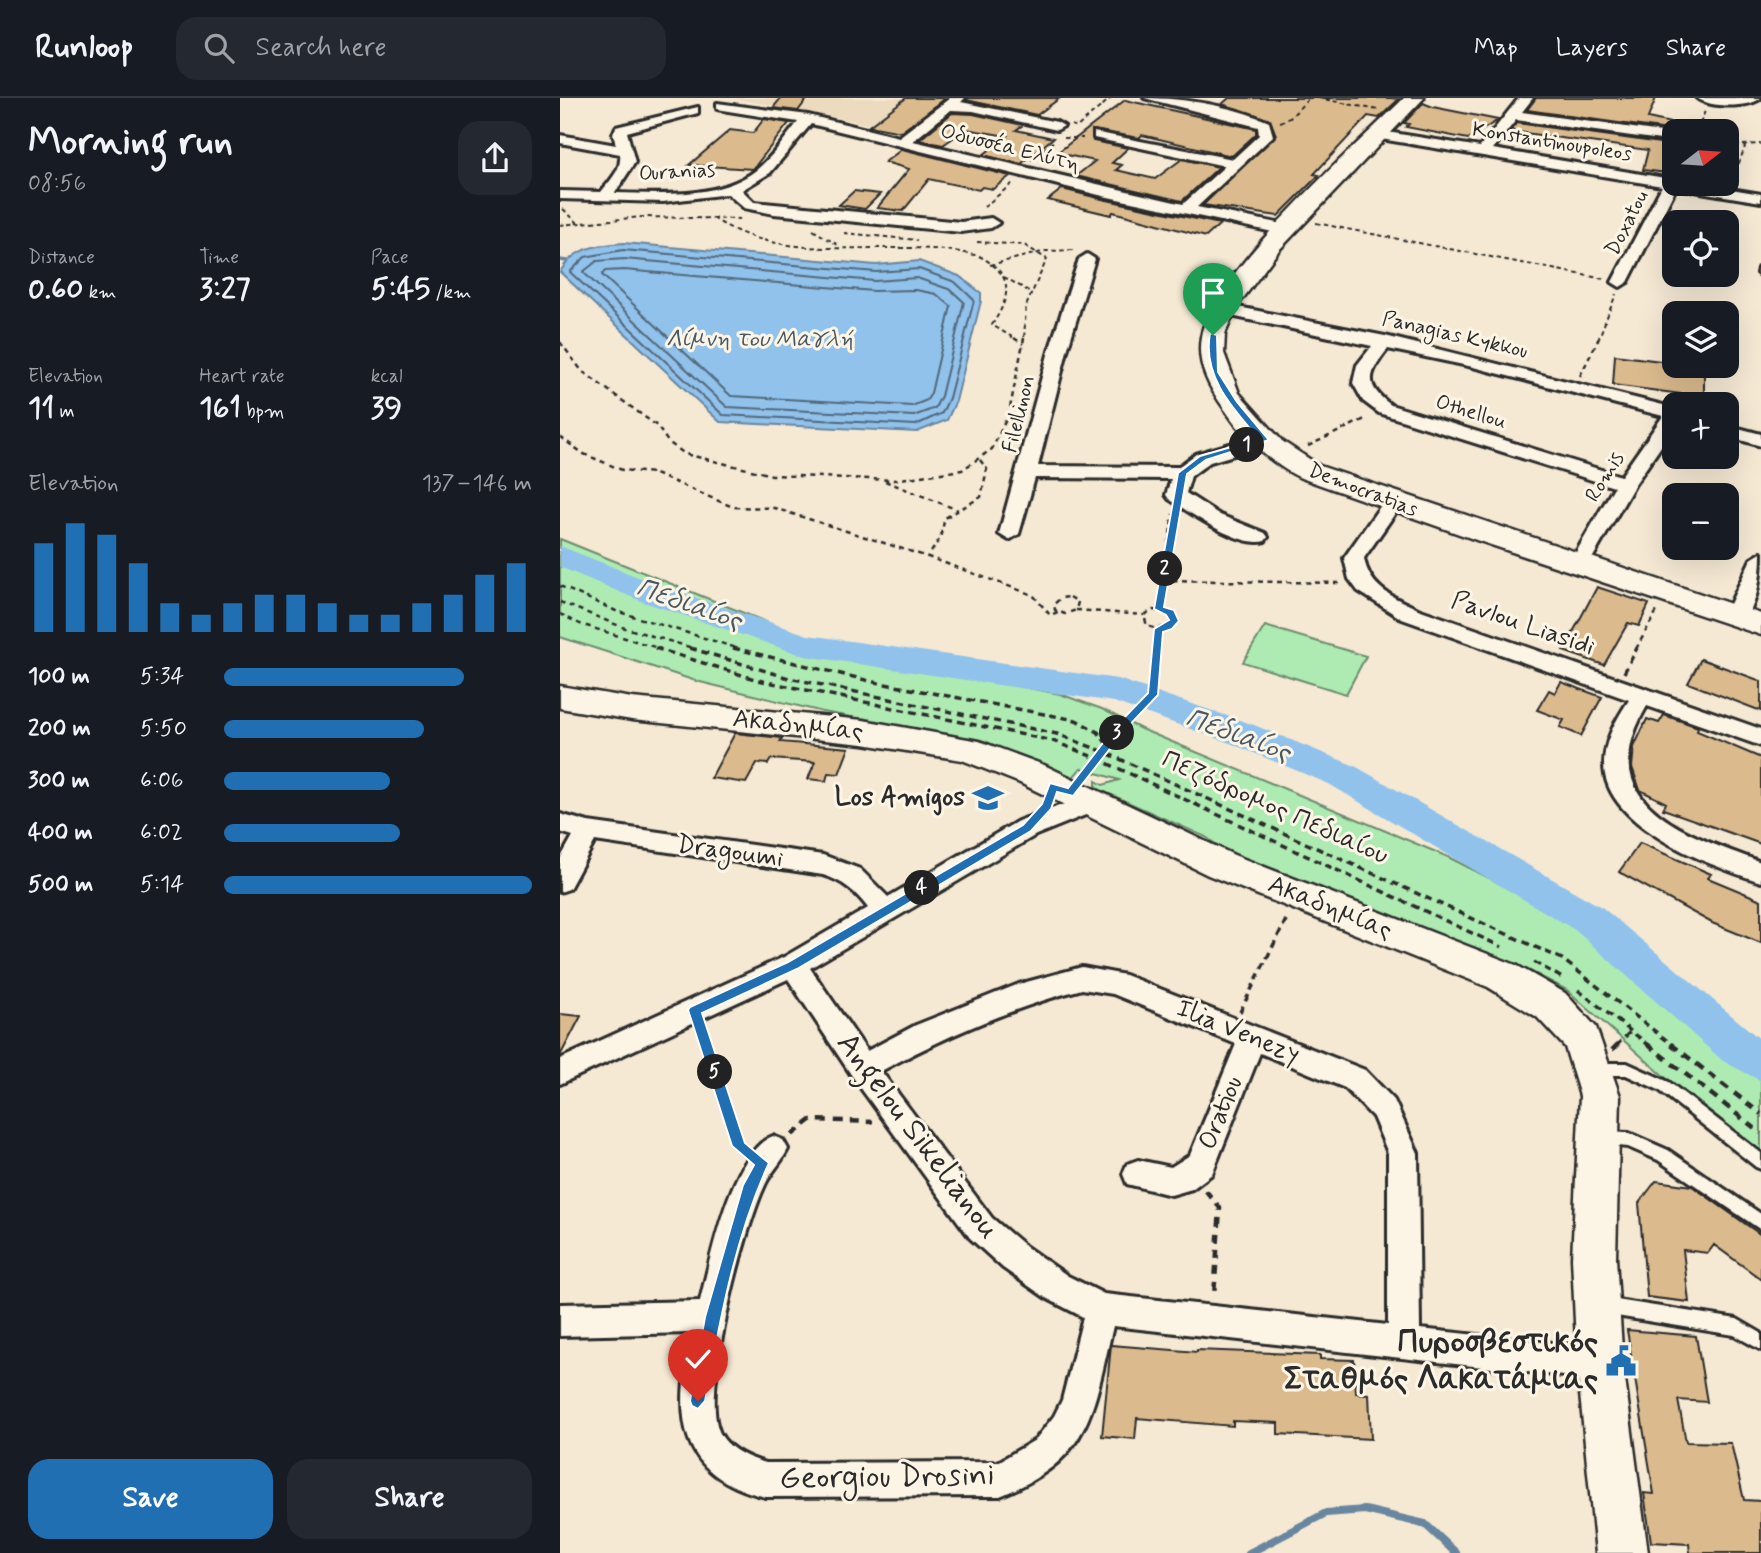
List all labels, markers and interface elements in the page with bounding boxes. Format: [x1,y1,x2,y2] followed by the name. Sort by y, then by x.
[176,17,666,80] search box
[35,26,134,70] text: Runloop
[200,29,238,67] icon: search
[256,31,386,65] text: Search here
[1474,33,1518,64] text: Map
[1556,33,1628,64] text: Layers
[1666,33,1726,64] text: Share
[937,116,1083,179] street label: Οδυσσέα Ελύτη
[1470,116,1634,168] street label: Konstantinoupoleos
[28,118,233,167] text: Morning run
[1662,119,1740,196] north arrow
[1662,119,1739,560] map controls
[458,121,532,195] button: share
[638,156,716,188] street label: Ouranias
[28,169,86,199] text: 08:56
[1599,185,1655,261] street label: Doxatou
[1662,210,1739,287] button: locate
[28,245,95,270] text: Distance
[199,245,239,270] text: Time
[371,245,408,270] text: Pace
[1183,263,1243,335] pin
[28,270,84,309] text: 0.60
[199,270,251,309] text: 3:27
[371,270,430,309] text: 5:45
[1194,274,1232,312] icon: arrive
[84,280,116,305] text: km
[430,280,471,305] text: /km
[1662,301,1739,378] button: layers
[1379,305,1531,366] street label: Panagias Kykkou
[666,325,854,355] water label: Λίμνη του Μαγλή
[28,364,103,389] text: Elevation
[199,364,285,389] text: Heart rate
[371,364,403,389] text: kcal
[996,372,1042,456] street label: Filellinon
[1432,388,1510,436] street label: Othellou
[28,389,54,428] text: 11
[199,389,241,428] text: 161
[371,389,402,428] text: 39
[1662,392,1739,469] button: +
[54,399,75,424] text: m
[241,399,284,424] text: bpm
[1230,428,1264,462] pin: 1
[1242,432,1251,457] text: 1
[1579,447,1631,507] street label: Romis
[1304,456,1422,524] street label: Democratias
[28,469,119,499] text: Elevation
[422,469,532,499] text: 137–146 m
[1662,483,1739,560] button: −
[1148,552,1182,587] pin: 2
[1160,556,1169,581] text: 2
[631,570,748,641] water label: Πεδιαίος
[1447,584,1599,664] street label: Pavlou Liasidi
[28,662,90,692] text: 100 m
[140,662,184,692] text: 5:34
[1180,700,1297,773] water label: Πεδιαίος
[731,702,865,750] street label: Ακαδημίας
[28,714,91,744] text: 200 m
[140,714,187,744] text: 5:50
[1100,716,1134,750] pin: 3
[1112,720,1121,745] text: 3
[1157,743,1393,873] street label: Πεζόδρομος Πεδιαίου
[28,766,90,796] text: 300 m
[140,766,184,796] text: 6:06
[835,781,965,816] place label: Los Amigos
[971,781,1005,815] school or university icon: Los Amigos
[28,818,93,848] text: 400 m
[140,818,183,848] text: 6:02
[674,828,785,878] street label: Dragoumi
[1263,868,1397,948] street label: Ακαδημίας
[28,870,93,900] text: 500 m
[140,870,184,900] text: 5:14
[904,870,940,906] pin: 4
[916,875,927,900] text: 4
[1171,992,1305,1072] street label: Ilia Venezy
[824,1024,1010,1250] street label: Angelou Sikelianou
[698,1054,732,1090] pin: 5
[709,1059,720,1084] text: 5
[1191,1071,1251,1155] street label: Oratiou
[1284,1322,1598,1401] place label: Πυροσβεστικός Σταθμός Λακατάμιας
[668,1329,728,1401] pin
[679,1340,717,1378] icon: check
[1604,1344,1638,1378] public building icon: Πυροσβεστικός Σταθμός Λακατάμιας
[779,1454,995,1502] street label: Georgiou Drosini
[28,1459,273,1539] button: Save
[287,1459,532,1539] button: Share

